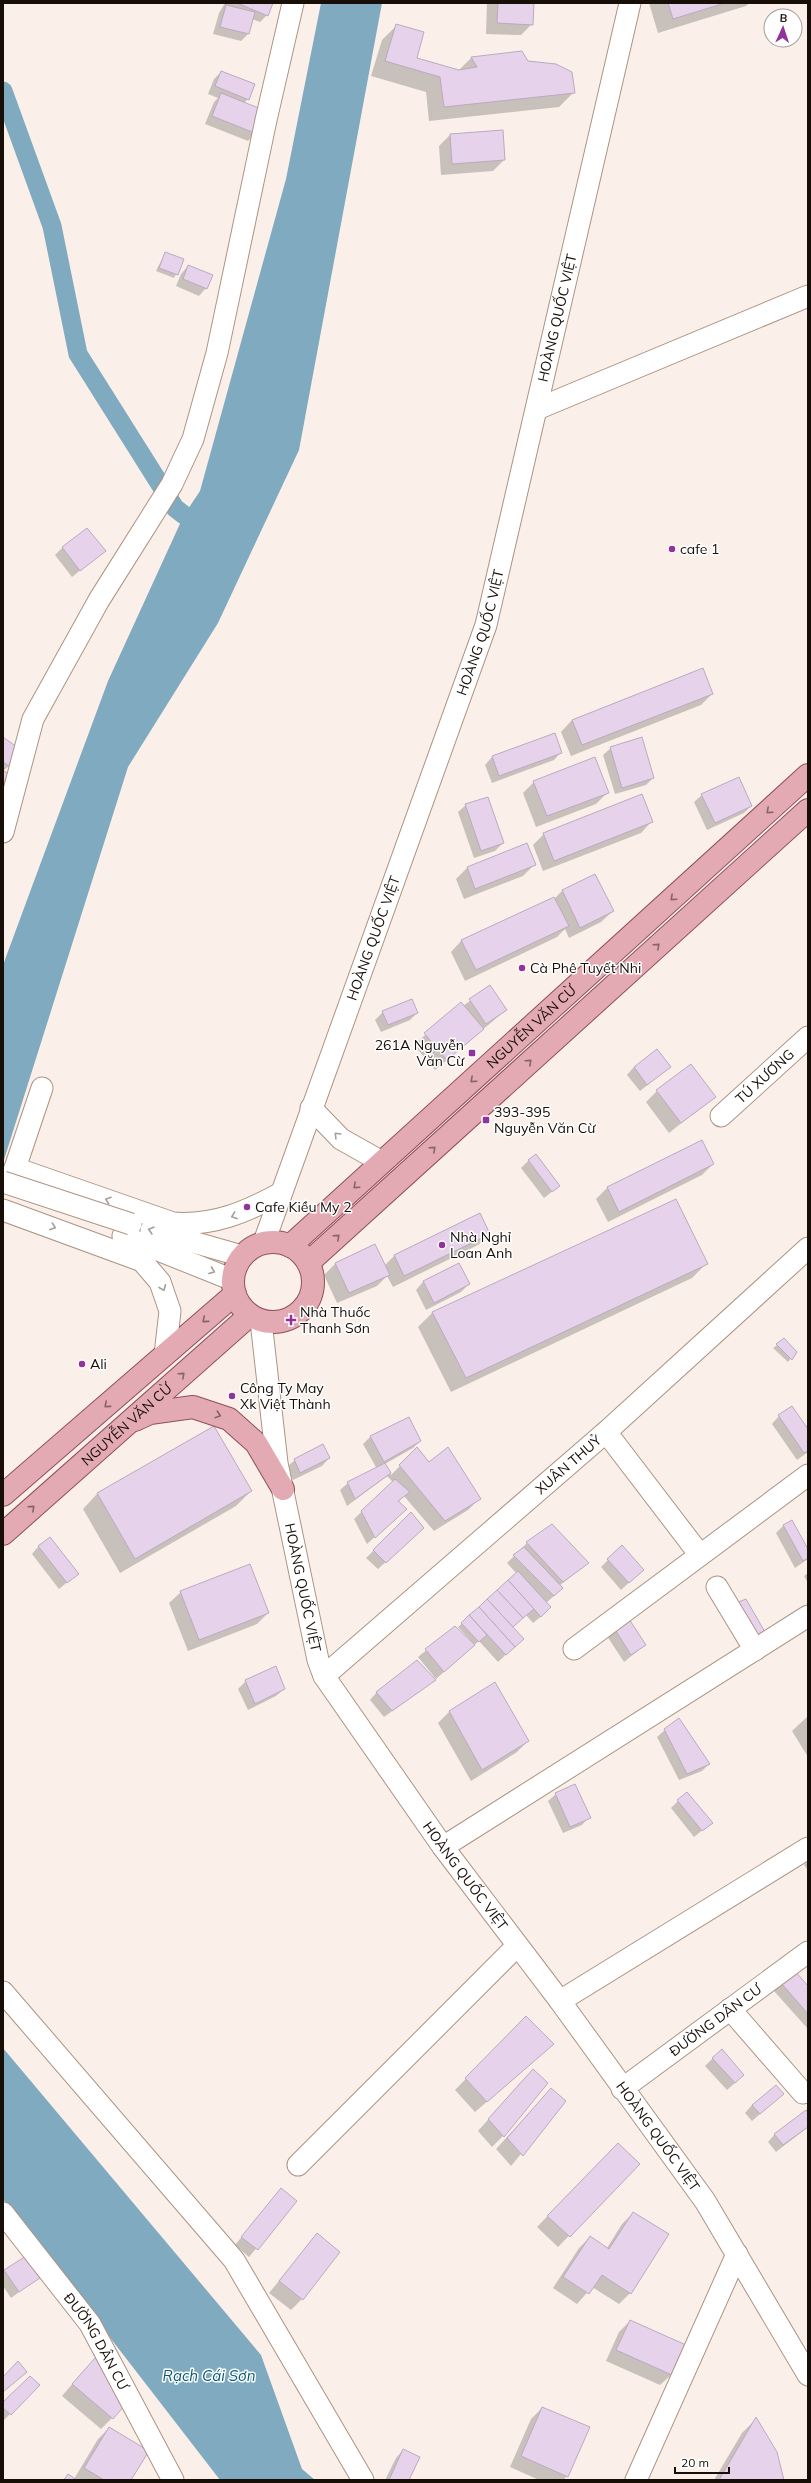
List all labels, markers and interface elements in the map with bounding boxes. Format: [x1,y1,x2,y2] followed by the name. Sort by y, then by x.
[763,8,803,48] north arrow
[779,11,788,25] text: B
[534,251,581,384] street label: HOÀNG QUỐC VIỆT
[680,540,719,558] place label: cafe 1
[667,544,677,554] marker: cafe 1
[452,567,508,698] street label: HOÀNG QUỐC VIỆT
[766,806,774,814] one-way arrow
[343,873,404,1003] street label: HOÀNG QUỐC VIỆT
[670,894,677,901] one-way arrow
[652,944,660,951] one-way arrow
[530,959,641,977] place label: Cà Phê Tuyết Nhi
[517,963,527,973] marker: Cà Phê Tuyết Nhi
[483,981,580,1072] street label: NGUYỄN VĂN CỪ
[375,1036,465,1070] place label: 261A Nguyễn Văn Cừ
[732,1045,798,1108] street label: TÚ XƯƠNG
[467,1048,477,1058] marker: 261A Nguyễn Văn Cừ
[525,1060,532,1067] one-way arrow
[470,1075,478,1082] one-way arrow
[494,1103,596,1137] place label: 393-395 Nguyễn Văn Cừ
[481,1115,491,1125] marker: 393-395 Nguyễn Văn Cừ
[334,1132,342,1140] one-way arrow
[428,1147,436,1154] one-way arrow
[353,1181,361,1189] one-way arrow
[105,1197,112,1205] one-way arrow
[255,1198,352,1216] place label: Cafe Kiều My 2
[242,1202,252,1212] marker: Cafe Kiều My 2
[230,1212,237,1220] one-way arrow
[49,1223,56,1231] one-way arrow
[148,1226,155,1235] one-way arrow
[450,1228,513,1262] place label: Nhà Nghỉ Loan Anh
[332,1234,339,1241] one-way arrow
[437,1240,447,1250] marker: Nhà Nghỉ Loan Anh
[208,1267,215,1275] one-way arrow
[158,1285,166,1292] one-way arrow
[300,1303,370,1337] place label: Nhà Thuốc Thanh Sơn
[285,1314,297,1326] marker: Nhà Thuốc Thanh Sơn
[202,1315,210,1322] one-way arrow
[90,1355,107,1373] place label: Ali
[77,1359,87,1369] marker: Ali
[177,1372,184,1379] one-way arrow
[77,1379,176,1469] street label: NGUYỄN VĂN CỪ
[240,1379,331,1413] place label: Công Ty May Xk Việt Thành
[227,1391,237,1401] marker: Công Ty May Xk Việt Thành
[104,1400,112,1407] one-way arrow
[214,1410,221,1419] one-way arrow
[532,1431,605,1498] street label: XUÂN THUỶ
[27,1505,35,1512] one-way arrow
[281,1521,325,1654] street label: HOÀNG QUỐC VIỆT
[419,1818,512,1934] street label: HOÀNG QUỐC VIỆT
[666,1980,766,2060] street label: ĐƯỜNG DÂN CƯ
[612,2078,704,2195] street label: HOÀNG QUỐC VIỆT
[60,2289,133,2394] street label: ĐƯỜNG DÂN CƯ
[163,2366,256,2385] water label: Rạch Cái Sơn
[675,2449,729,2475] scale bar
[681,2455,709,2470] text: 20 m

